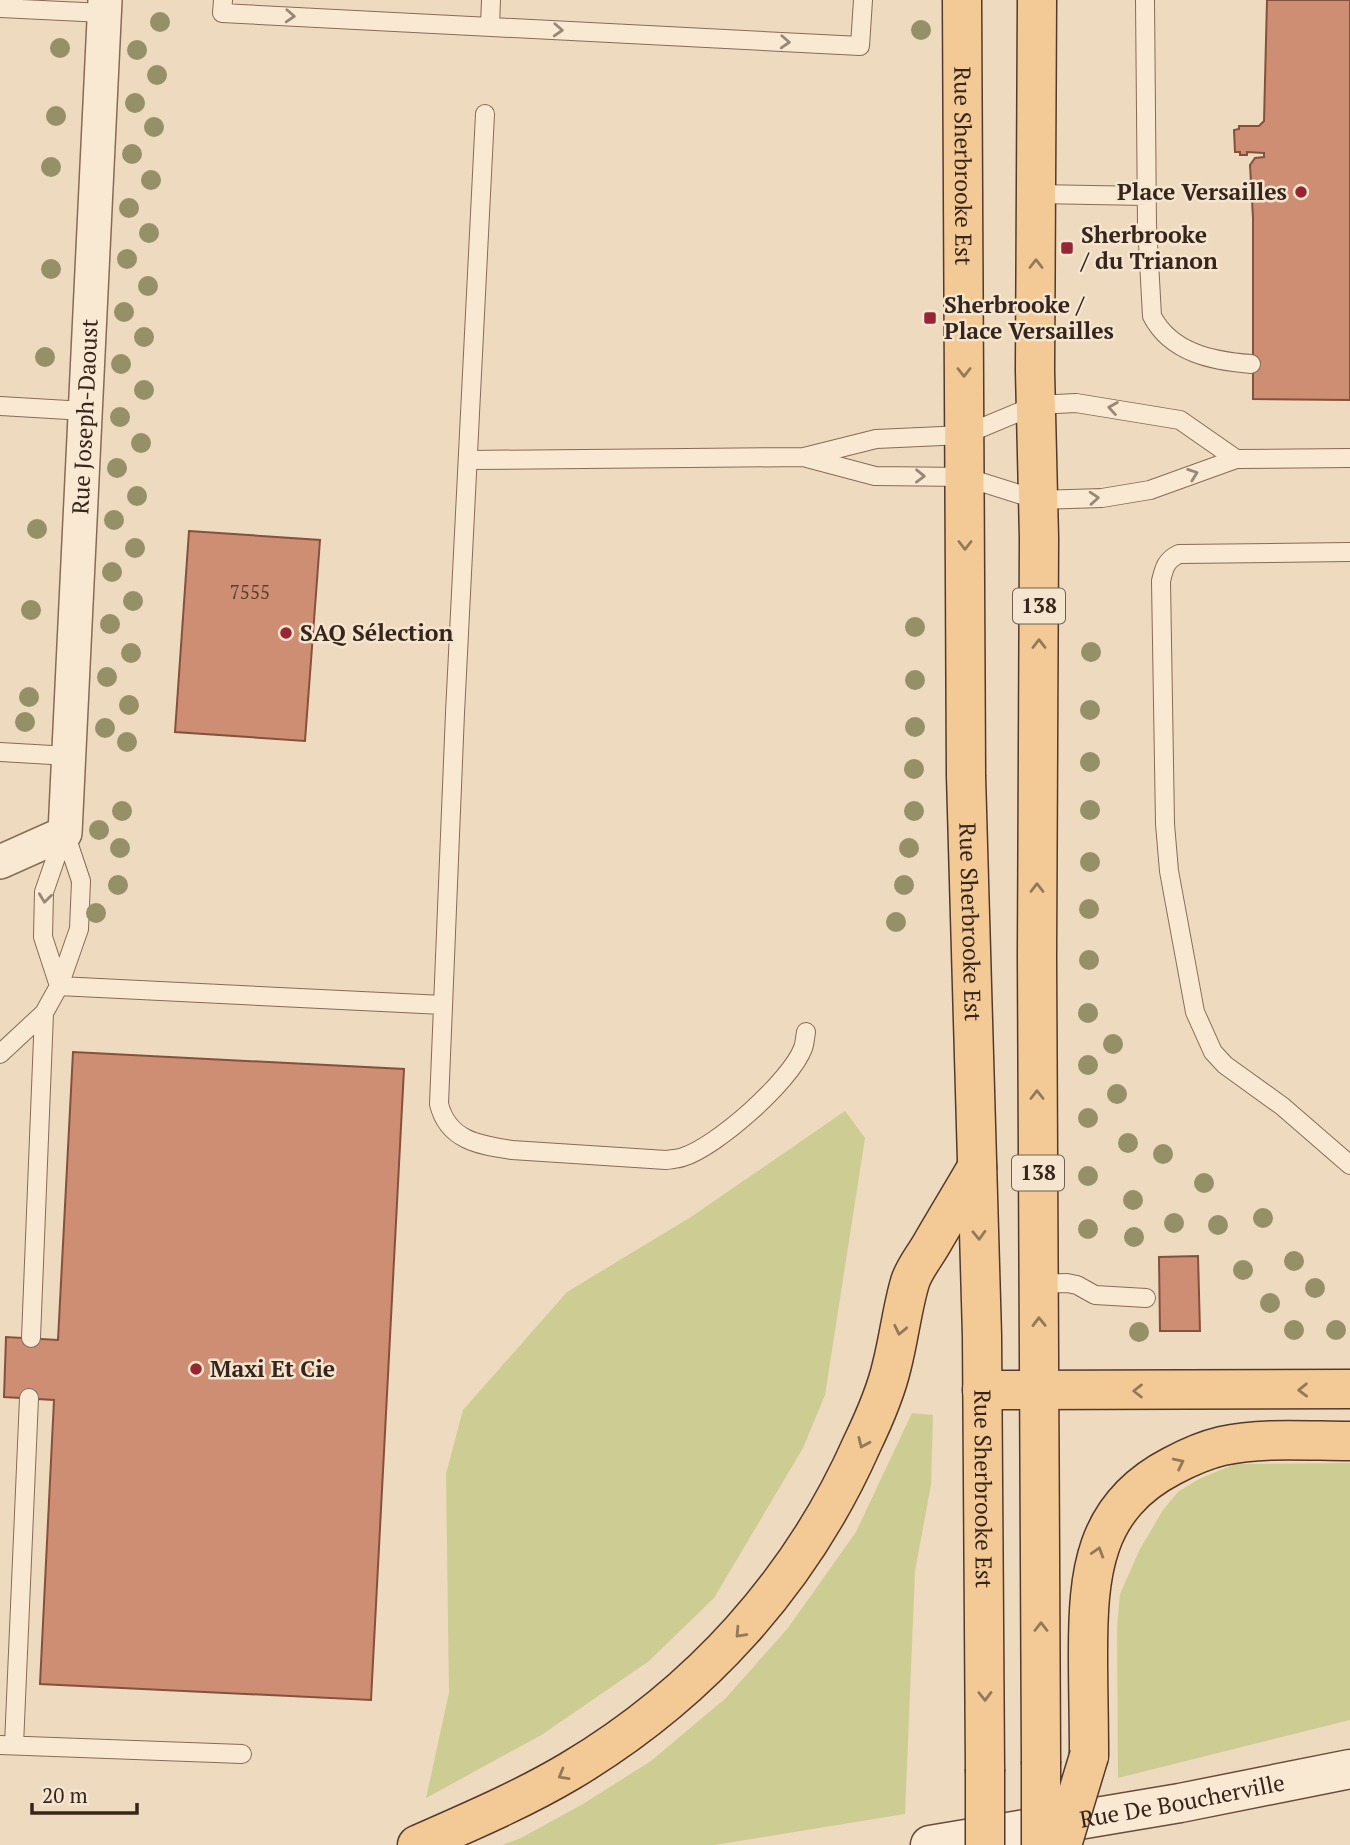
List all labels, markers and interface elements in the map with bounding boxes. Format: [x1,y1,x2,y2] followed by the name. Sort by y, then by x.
[285,9,296,24] one-way arrow
[553,22,564,37] one-way arrow
[780,34,791,49] one-way arrow
[947,67,979,266] street label: Rue Sherbrooke Est
[1117,176,1287,207] place label: Place Versailles
[1293,184,1309,200] marker: Place Versailles
[1079,219,1218,276] place label: Sherbrooke / du Trianon
[1059,240,1075,256] marker: Sherbrooke / du Trianon
[1028,258,1044,268] one-way arrow
[944,289,1114,346] place label: Sherbrooke / Place Versailles
[922,310,938,326] marker: Sherbrooke / Place Versailles
[64,318,105,515] street label: Rue Joseph-Daoust
[956,367,972,377] one-way arrow
[1107,401,1119,416] one-way arrow
[915,468,925,484] one-way arrow
[1186,469,1198,483] one-way arrow
[1089,491,1100,506] one-way arrow
[957,540,973,551] one-way arrow
[230,579,270,604] house number: 7555
[1013,588,1065,624] road number: 138
[300,617,453,648] place label: SAQ Sélection
[278,625,294,641] marker: SAQ Sélection
[1031,639,1047,649] one-way arrow
[952,822,989,1022] street label: Rue Sherbrooke Est
[1029,882,1045,893] one-way arrow
[38,892,53,904] one-way arrow
[1029,1089,1045,1099] one-way arrow
[1012,1156,1064,1190] road number: 138
[971,1230,986,1241] one-way arrow
[1031,1316,1046,1327] one-way arrow
[893,1324,908,1336] one-way arrow
[210,1353,335,1384] place label: Maxi Et Cie
[188,1361,204,1377] marker: Maxi Et Cie
[1297,1382,1308,1397] one-way arrow
[1133,1383,1143,1399] one-way arrow
[967,1389,1000,1589] street label: Rue Sherbrooke Est
[857,1436,871,1448] one-way arrow
[1172,1457,1184,1471] one-way arrow
[1089,1546,1104,1558] one-way arrow
[1033,1622,1049,1632] one-way arrow
[735,1625,748,1638] one-way arrow
[977,1691,993,1701] one-way arrow
[1077,1766,1287,1835] street label: Rue De Boucherville
[558,1767,570,1780] one-way arrow
[32,1772,136,1816] scale bar
[42,1781,88,1809] text: 20 m

